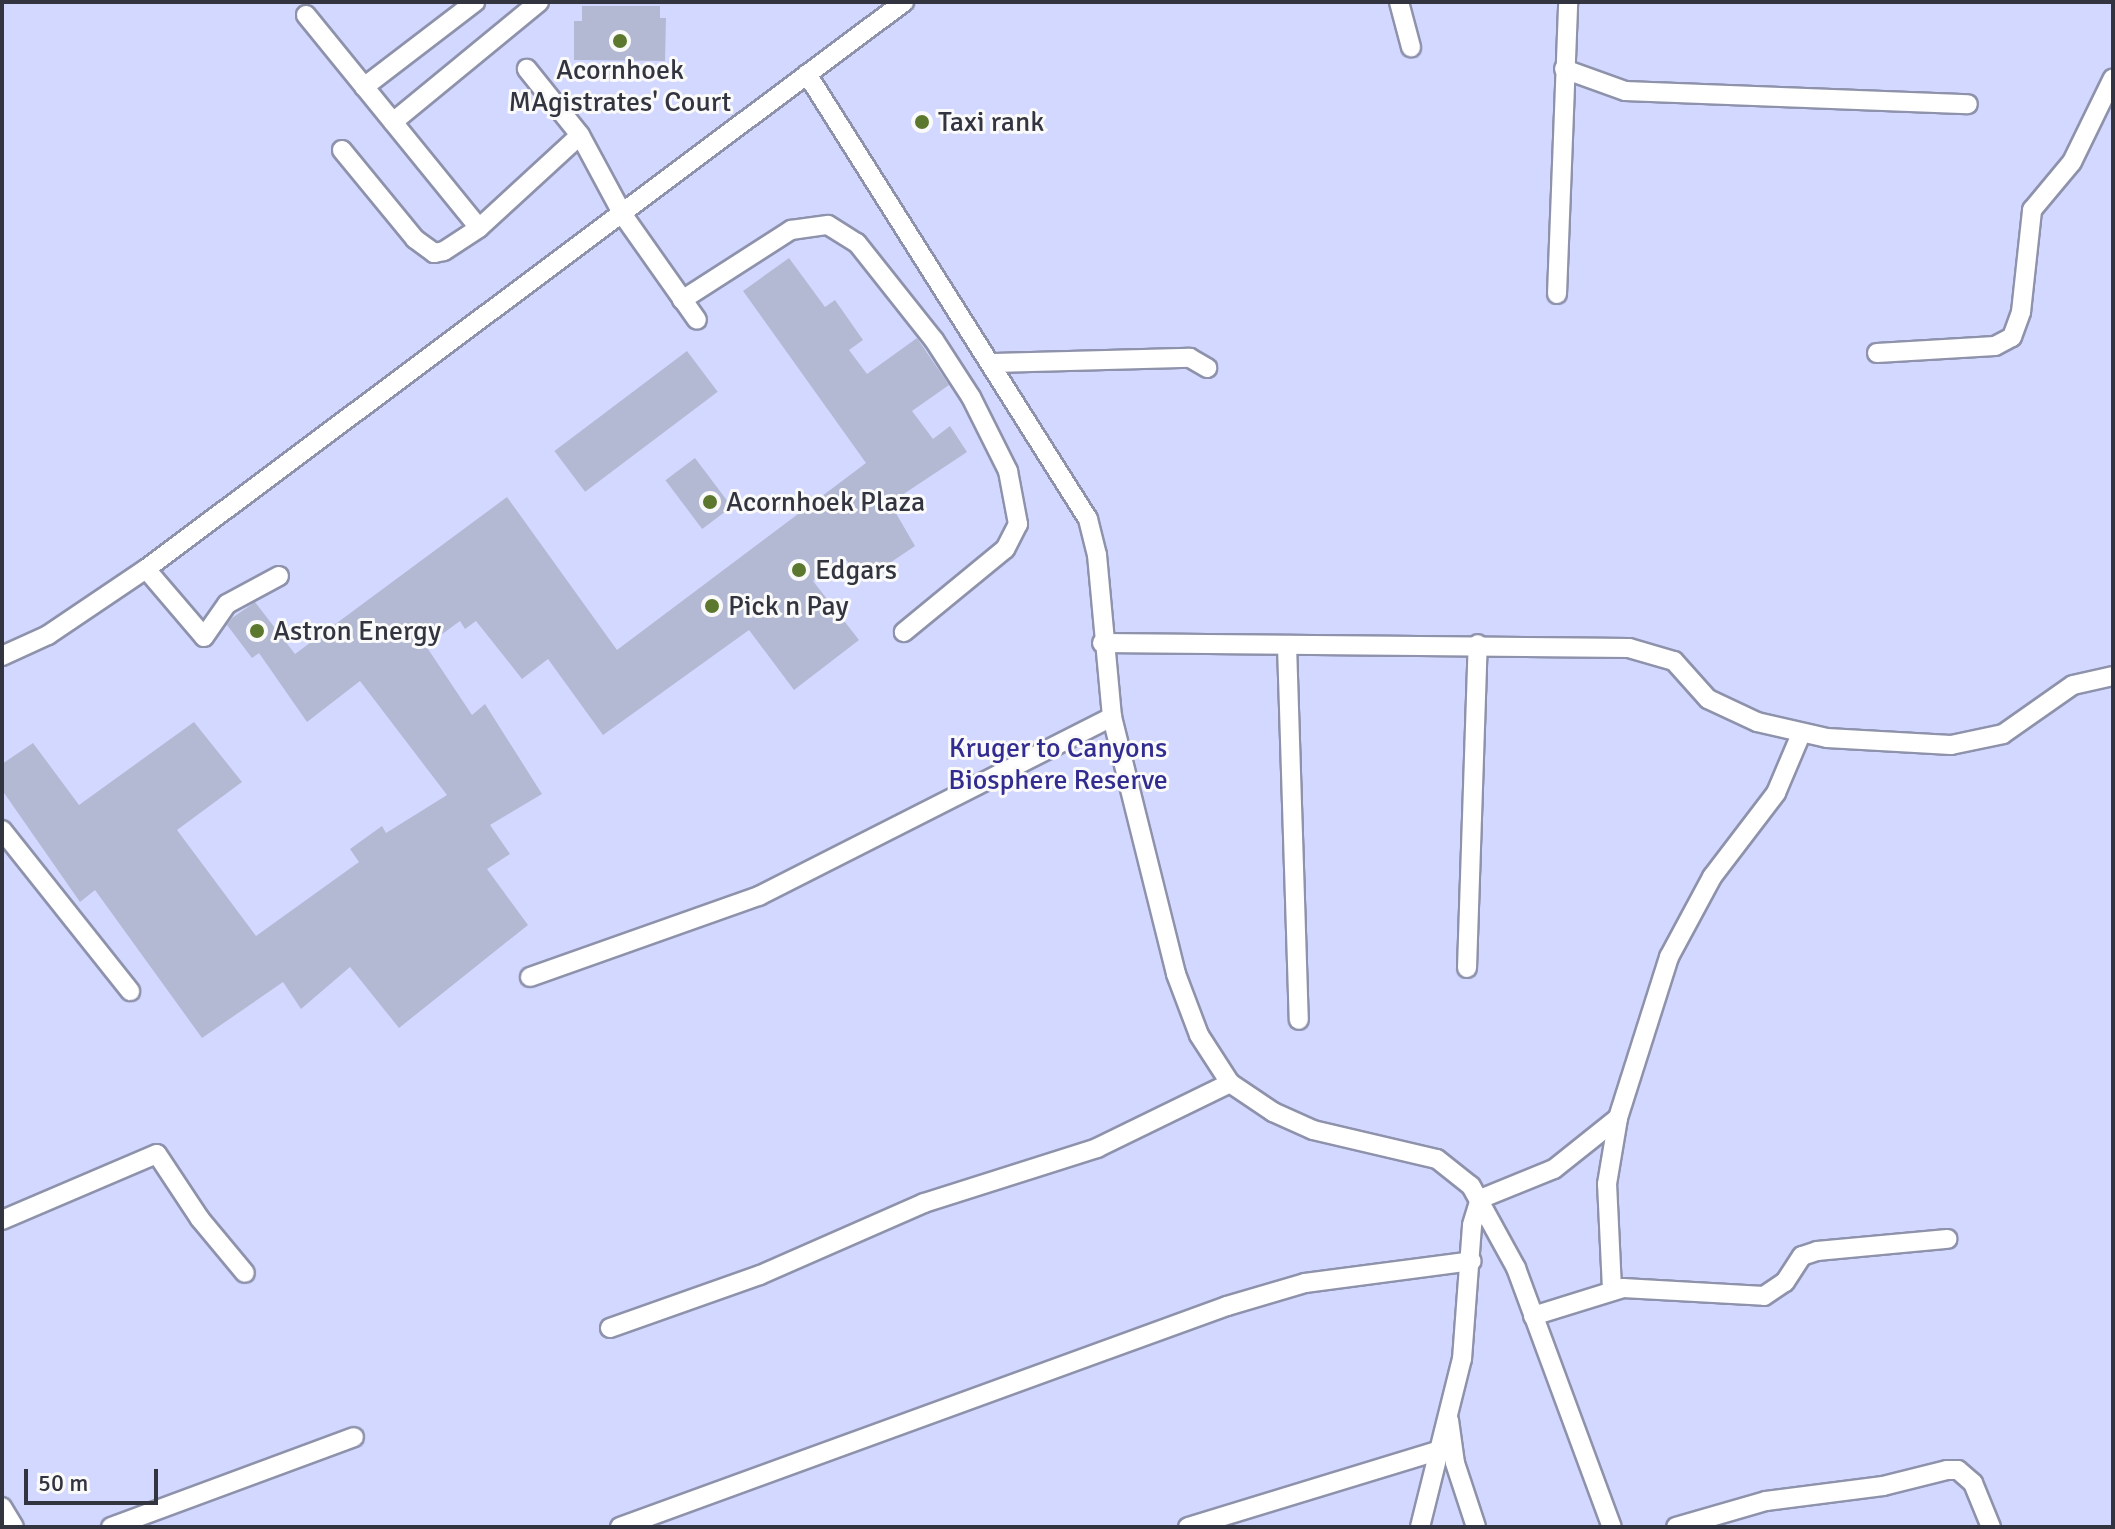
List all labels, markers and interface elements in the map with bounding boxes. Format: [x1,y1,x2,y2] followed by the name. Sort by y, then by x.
[611,32,629,50] marker: Acornhoek MAgistrates' Court
[509,53,731,119] place label: Acornhoek MAgistrates' Court
[938,105,1044,139] place label: Taxi rank
[913,113,931,131] marker: Taxi rank
[726,485,925,519] place label: Acornhoek Plaza
[701,493,719,511] marker: Acornhoek Plaza
[815,553,897,587] place label: Edgars
[790,561,808,579] marker: Edgars
[728,589,849,623] place label: Pick n Pay
[703,597,721,615] marker: Pick n Pay
[273,614,441,648] place label: Astron Energy
[248,622,266,640] marker: Astron Energy
[948,731,1168,797] park label: Kruger to Canyons Biosphere Reserve
[28,1453,162,1503] scale bar
[38,1468,88,1498] text: 50 m

